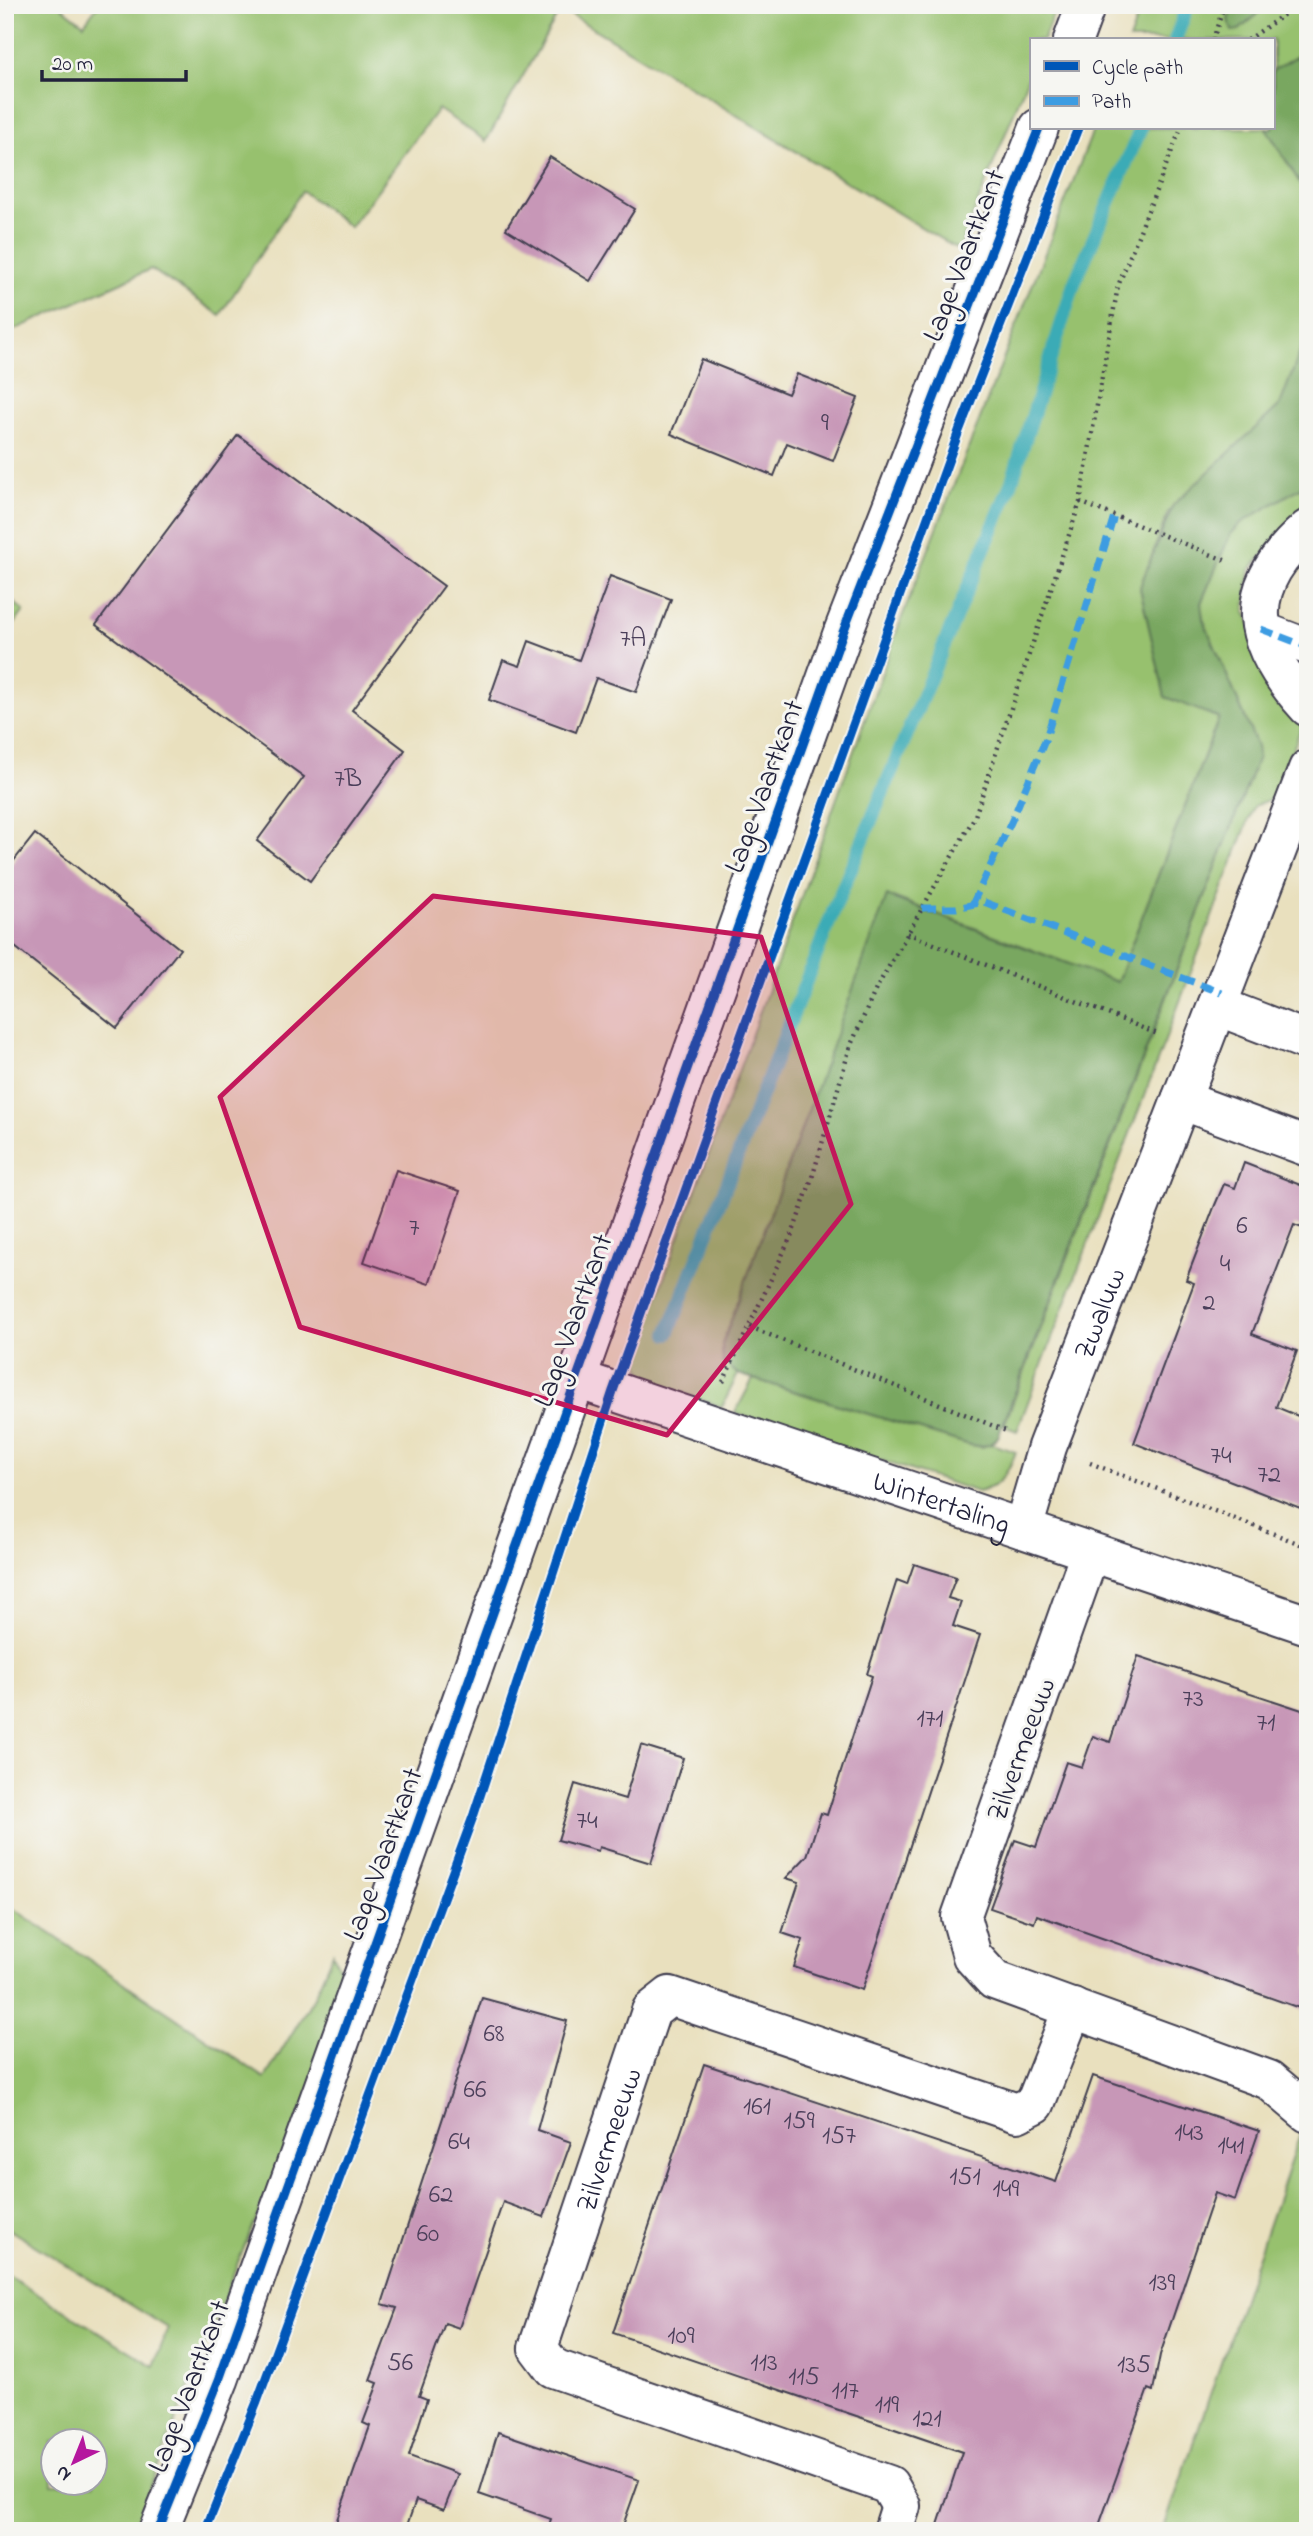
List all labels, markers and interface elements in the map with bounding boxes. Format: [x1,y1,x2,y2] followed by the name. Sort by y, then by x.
[42,38,186,82] scale bar
[1030,38,1274,130] legend
[52,50,93,80] text: 20 m
[1092,54,1183,86] text: Cycle path
[1092,88,1131,118] text: Path
[913,163,1019,349] street label: Lage Vaartkant
[821,405,829,443] house number: 9
[620,621,646,659] house number: 7A
[714,694,818,880] street label: Lage Vaartkant
[334,761,362,799] house number: 7B
[1236,1208,1248,1246] house number: 6
[409,1210,420,1248] house number: 7
[523,1228,627,1414] street label: Lage Vaartkant
[1220,1246,1231,1284] house number: 4
[1064,1262,1139,1366] street label: Zwaluw
[1203,1285,1216,1323] house number: 2
[1210,1438,1232,1476] house number: 74
[1257,1457,1281,1495] house number: 72
[866,1461,1016,1548] street label: Wintertaling
[977,1672,1069,1828] street label: Zilvermeeuw
[1182,1681,1204,1719] house number: 73
[916,1701,944,1739] house number: 171
[1257,1705,1275,1743] house number: 71
[333,1762,437,1948] street label: Lage Vaartkant
[576,1803,598,1841] house number: 74
[483,2016,505,2054] house number: 68
[566,2063,655,2219] street label: Zilvermeeuw
[464,2072,486,2110] house number: 66
[743,2089,771,2127] house number: 161
[784,2103,815,2141] house number: 159
[1174,2115,1204,2153] house number: 143
[822,2118,856,2156] house number: 157
[448,2124,470,2162] house number: 64
[1217,2128,1245,2166] house number: 141
[949,2159,981,2197] house number: 151
[993,2171,1020,2209] house number: 149
[429,2177,453,2215] house number: 62
[417,2216,439,2254] house number: 60
[1149,2265,1176,2303] house number: 139
[138,2294,244,2480] street label: Lage Vaartkant
[667,2318,695,2356] house number: 109
[387,2345,413,2383] house number: 56
[750,2345,778,2383] house number: 113
[1117,2347,1151,2385] house number: 135
[788,2359,820,2397] house number: 115
[831,2373,859,2411] house number: 117
[875,2387,899,2425] house number: 119
[912,2401,942,2439] house number: 121
[38,2428,108,2498] north arrow
[50,2458,78,2487] text: N

